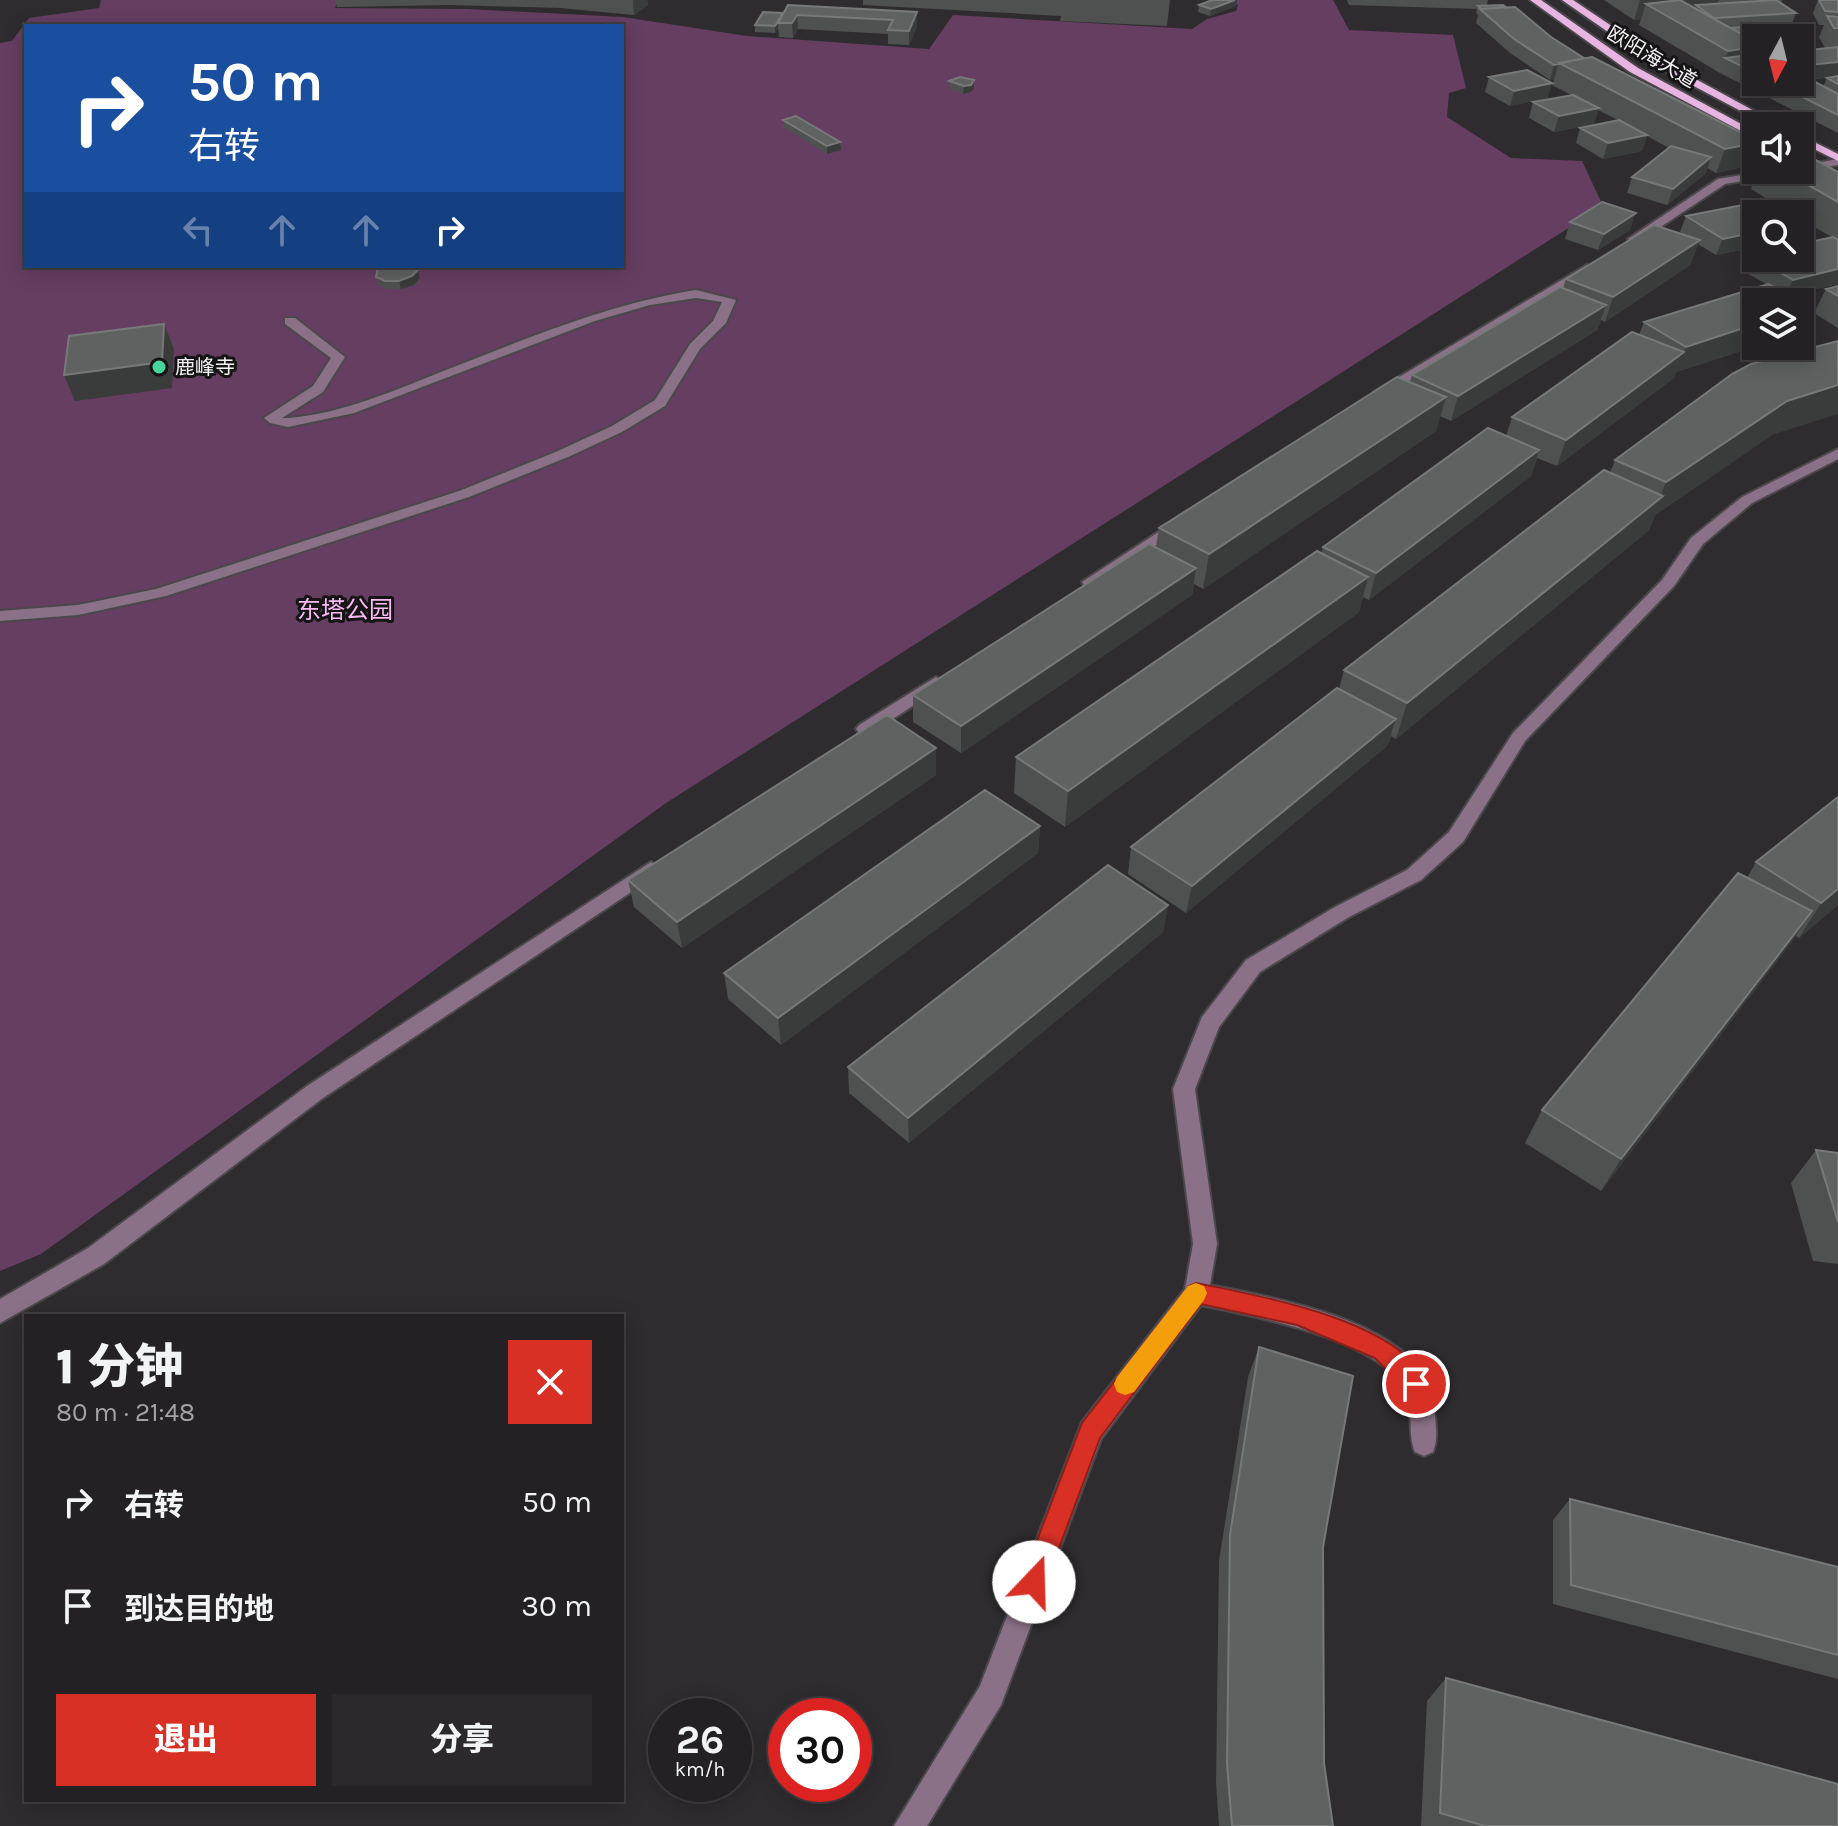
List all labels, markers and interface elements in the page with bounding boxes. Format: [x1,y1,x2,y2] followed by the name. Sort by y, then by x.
[1603,21,1701,93] street label: 欧阳海大道
[1742,24,1814,96] north arrow
[1742,24,1814,360] map controls
[188,49,323,114] text: 50 m
[56,56,160,160] icon: right
[1742,112,1814,184] button: sound
[188,125,260,167] text: 右转
[1742,200,1814,272] button: search
[176,208,220,252] icon: left
[260,208,304,252] icon: ahead
[344,208,388,252] icon: ahead
[428,208,472,252] icon: right
[1742,288,1814,360] button: layers
[175,356,235,379] place label: 鹿峰寺
[150,358,168,376] marker: 鹿峰寺
[297,596,393,624] park label: 东塔公园
[56,1339,183,1395] text: 1 分钟
[508,1340,592,1424] button: close
[1382,1350,1450,1418] pin
[1394,1362,1438,1406] icon: arrive
[56,1397,195,1428] text: 80 m · 21:48
[56,1480,100,1524] icon: right
[522,1484,592,1520] text: 50 m
[124,1487,184,1523] text: 右转
[992,1540,1076,1624] position arrow
[56,1584,100,1628] icon: arrive
[521,1588,592,1624] text: 30 m
[124,1591,274,1627] text: 到达目的地
[56,1694,316,1786] button: 退出
[332,1694,592,1786] button: 分享
[768,1698,872,1802] speed limit sign: 30
[676,1716,724,1763] text: 26
[675,1758,725,1781] text: km/h

